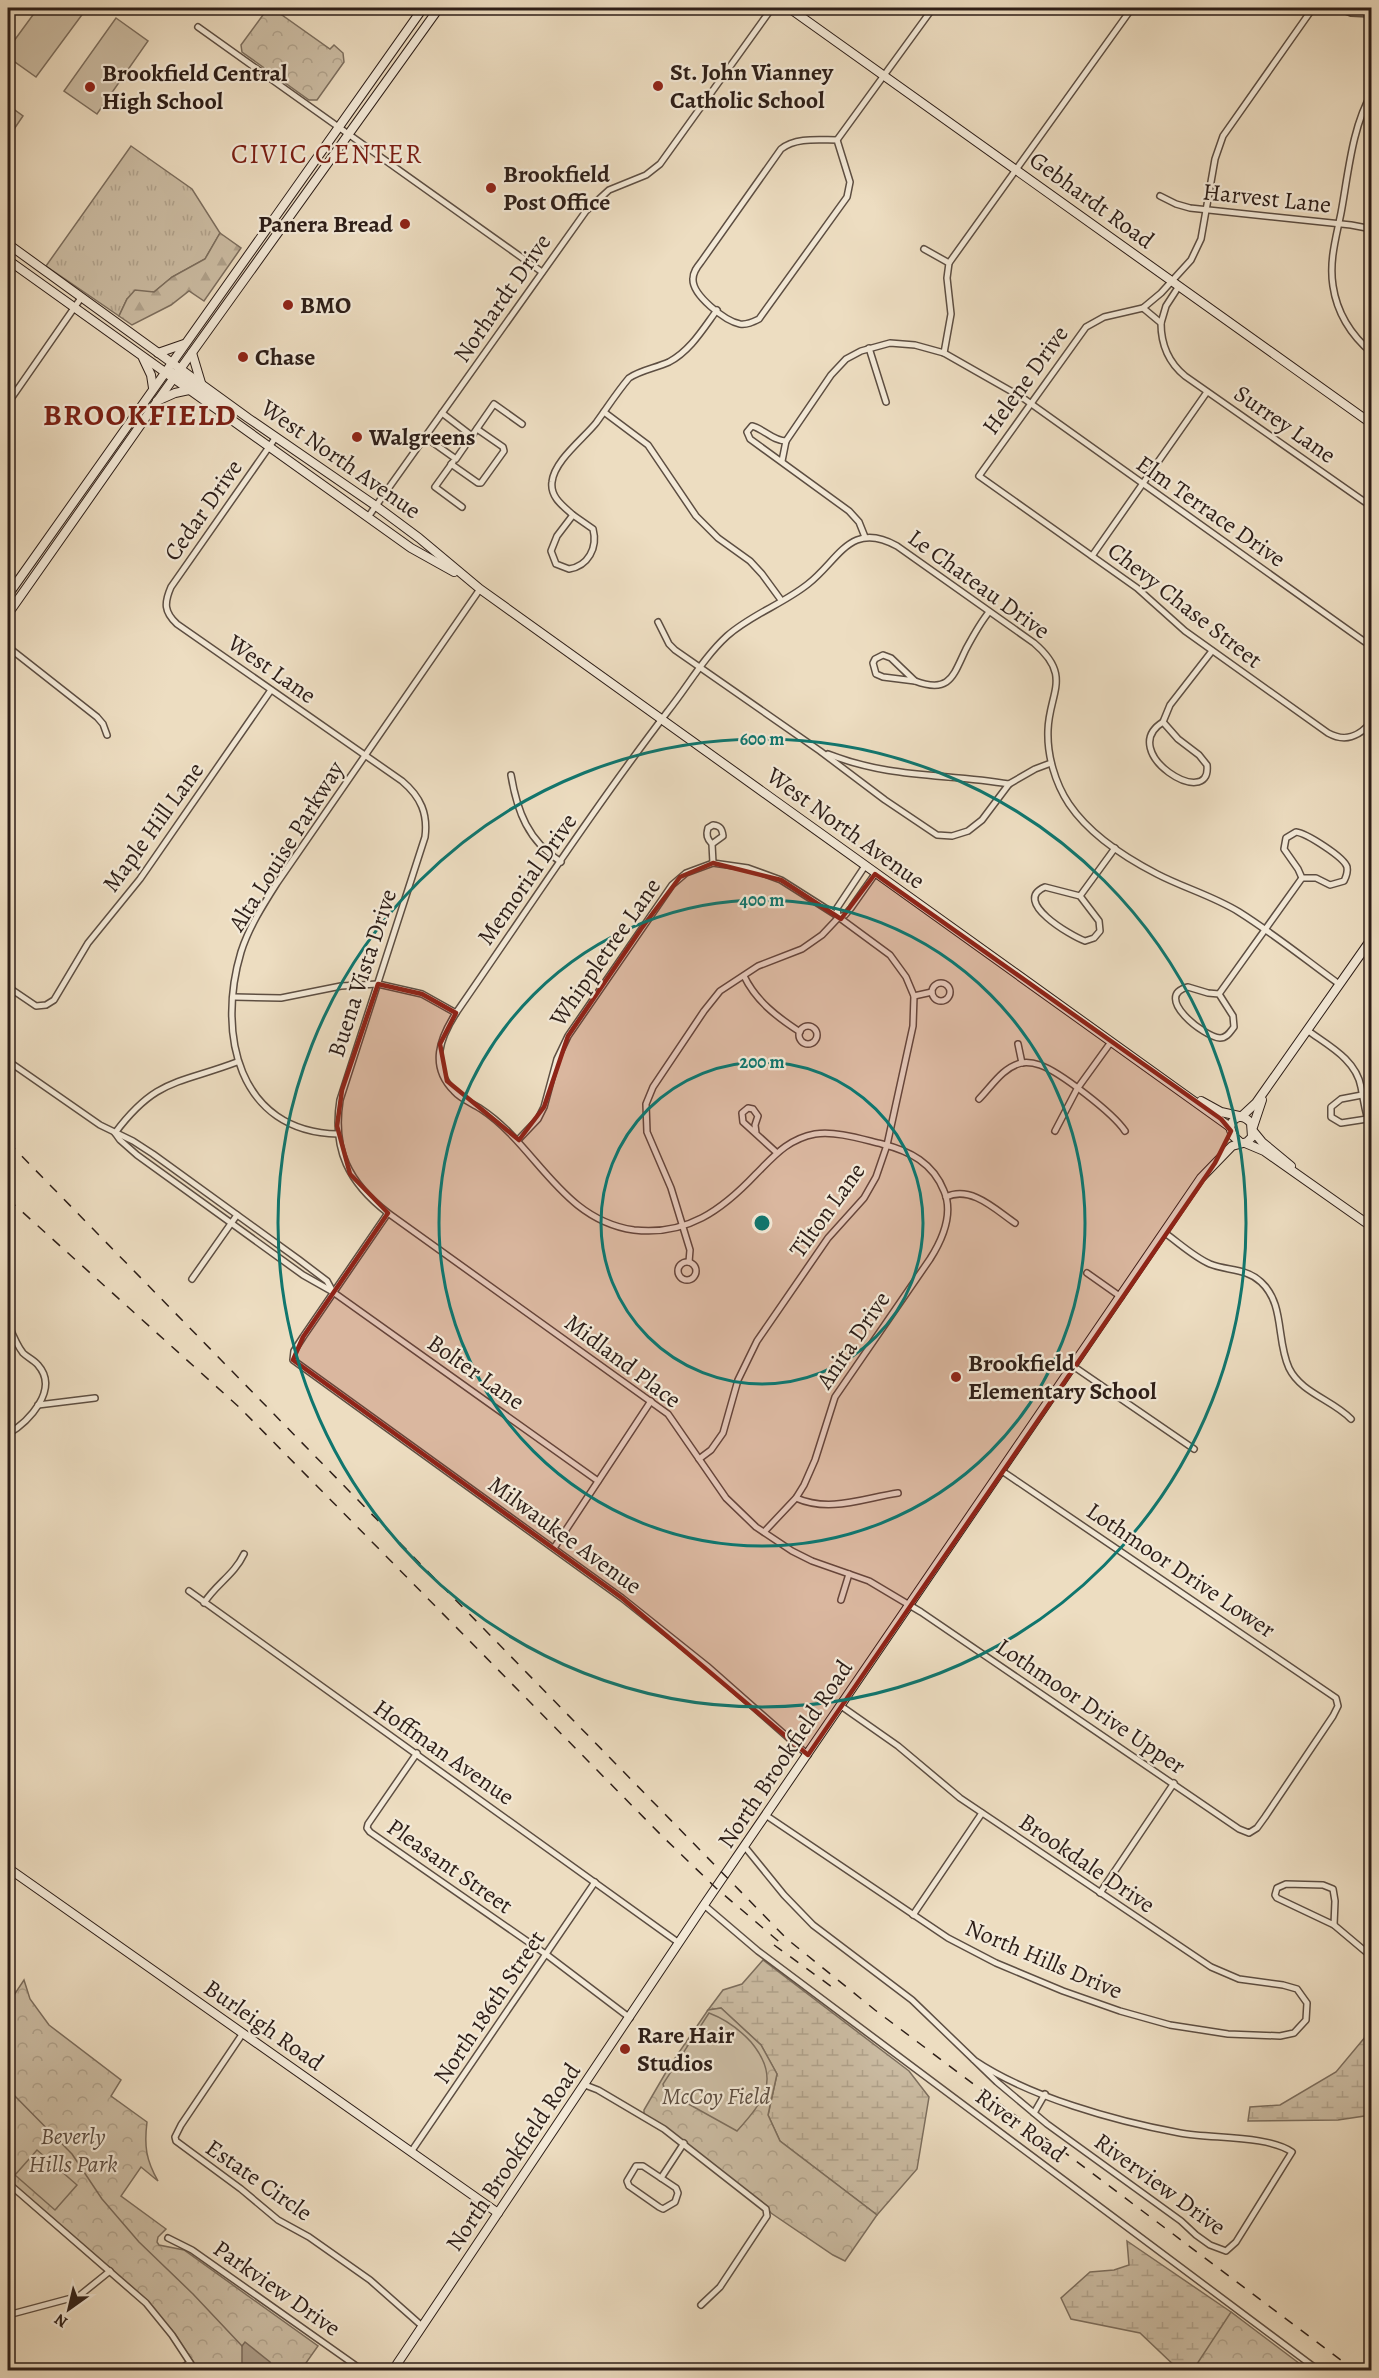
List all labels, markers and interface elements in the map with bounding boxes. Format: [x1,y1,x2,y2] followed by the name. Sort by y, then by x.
[670,56,834,116] place label: St. John Vianney Catholic School
[102,57,288,117] place label: Brookfield Central High School
[651,79,665,93] marker: St. John Vianney Catholic School
[83,80,97,94] marker: Brookfield Central High School
[231,136,423,172] district label: CIVIC CENTER
[1023,144,1161,256] street label: Gebhardt Road
[503,158,610,218] place label: Brookfield Post Office
[1201,175,1333,221] street label: Harvest Lane
[484,181,498,195] marker: Brookfield Post Office
[258,208,393,240] place label: Panera Bread
[398,217,412,231] marker: Panera Bread
[446,227,558,369] street label: Norhardt Drive
[300,289,351,321] place label: BMO
[281,298,295,312] marker: BMO
[975,319,1075,441] street label: Helene Drive
[255,341,315,373] place label: Chase
[236,350,250,364] marker: Chase
[1228,377,1342,471] street label: Surrey Lane
[254,391,427,526] street label: West North Avenue
[43,395,237,435] district label: BROOKFIELD
[368,421,476,453] place label: Walgreens
[350,430,364,444] marker: Walgreens
[1130,447,1292,575] street label: Elm Terrace Drive
[156,453,250,567] street label: Cedar Drive
[902,522,1056,646] street label: Le Chateau Drive
[1101,535,1269,676] street label: Chevy Chase Street
[221,626,323,711] street label: West Lane
[740,727,784,751] text: 600 m
[220,754,351,938] street label: Alta Louise Parkway
[95,755,211,899] street label: Maple Hill Lane
[760,759,932,896] street label: West North Avenue
[470,807,584,951] street label: Memorial Drive
[541,872,668,1033] street label: Whippletree Lane
[320,885,404,1061] street label: Buena Vista Drive
[740,888,784,912] text: 400 m
[739,1050,785,1074] text: 200 m
[782,1156,872,1264] street label: Tilton Lane
[752,1213,772,1233] centre of rings
[808,1285,897,1396] street label: Anita Drive
[558,1307,688,1415] street label: Midland Place
[421,1327,531,1417] street label: Bolter Lane
[968,1347,1157,1407] place label: Brookfield Elementary School
[949,1370,963,1384] marker: Brookfield Elementary School
[482,1468,648,1602] street label: Milwaukee Avenue
[1080,1495,1282,1645] street label: Lothmoor Drive Lower
[990,1631,1192,1781] street label: Lothmoor Drive Upper
[710,1654,860,1854] street label: North Brookfield Road
[367,1692,521,1812] street label: Hoffman Avenue
[1013,1806,1161,1920] street label: Brookdale Drive
[381,1811,519,1921] street label: Pleasant Street
[960,1911,1128,2007] street label: North Hills Drive
[426,1924,552,2090] street label: North 186th Street
[198,1972,330,2078] street label: Burleigh Road
[637,2019,735,2079] place label: Rare Hair Studios
[618,2042,632,2056] marker: Rare Hair Studios
[438,2057,588,2257] street label: North Brookfield Road
[662,2080,770,2112] park label: McCoy Field
[969,2080,1073,2170] street label: River Road
[28,2120,118,2180] park label: Beverly Hills Park
[1088,2125,1232,2243] street label: Riverview Drive
[199,2131,319,2229] street label: Estate Circle
[207,2232,347,2344] street label: Parkview Drive
[39,2279,99,2339] north arrow
[50,2308,72,2333] text: N

